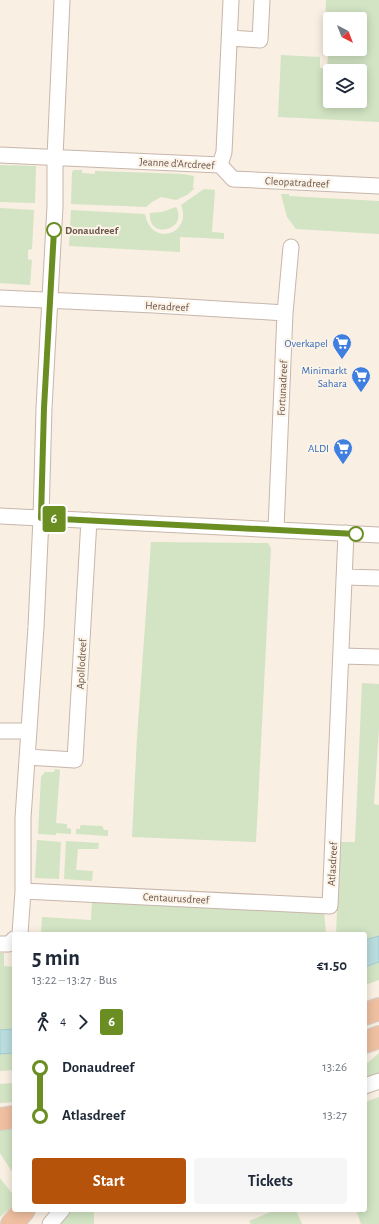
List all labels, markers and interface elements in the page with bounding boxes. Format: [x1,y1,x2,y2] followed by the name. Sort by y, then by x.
[323,12,367,56] north arrow
[323,12,367,108] map controls
[323,64,367,108] button: layers
[139,156,215,171] street label: Jeanne d'Arcdreef
[265,175,330,190] street label: Cleopatradreef
[46,222,62,238] marker: Donaudreef
[65,225,119,236] place label: Donaudreef
[145,300,190,313] street label: Heradreef
[331,332,353,360] supermarket icon: Overkapel
[285,338,328,349] place label: Overkapel
[276,359,289,416] street label: Fortunadreef
[301,365,347,389] place label: Minimarkt Sahara
[350,365,372,393] supermarket icon: Minimarkt Sahara
[332,437,354,465] supermarket icon: ALDI
[308,443,329,454] place label: ALDI
[41,506,67,532] line badge: 6
[51,512,57,526] text: 6
[348,526,364,542] unlabelled marker
[75,638,88,690] street label: Apollodreef
[326,841,339,886] street label: Atlasdreef
[143,891,210,906] street label: Centaurusdreef
[32,947,80,969] text: 5 min
[317,958,347,973] text: €1.50
[32,974,117,987] text: 13:22 – 13:27 · Bus
[32,1011,54,1033] icon: walk
[72,1011,94,1033] icon: forward
[60,1015,66,1028] text: 4
[108,1015,115,1029] text: 6
[62,1060,134,1075] text: Donaudreef
[322,1061,347,1074] text: 13:26
[62,1108,125,1123] text: Atlasdreef
[323,1109,347,1122] text: 13:27
[32,1158,186,1204] button: Start
[194,1158,347,1204] button: Tickets

